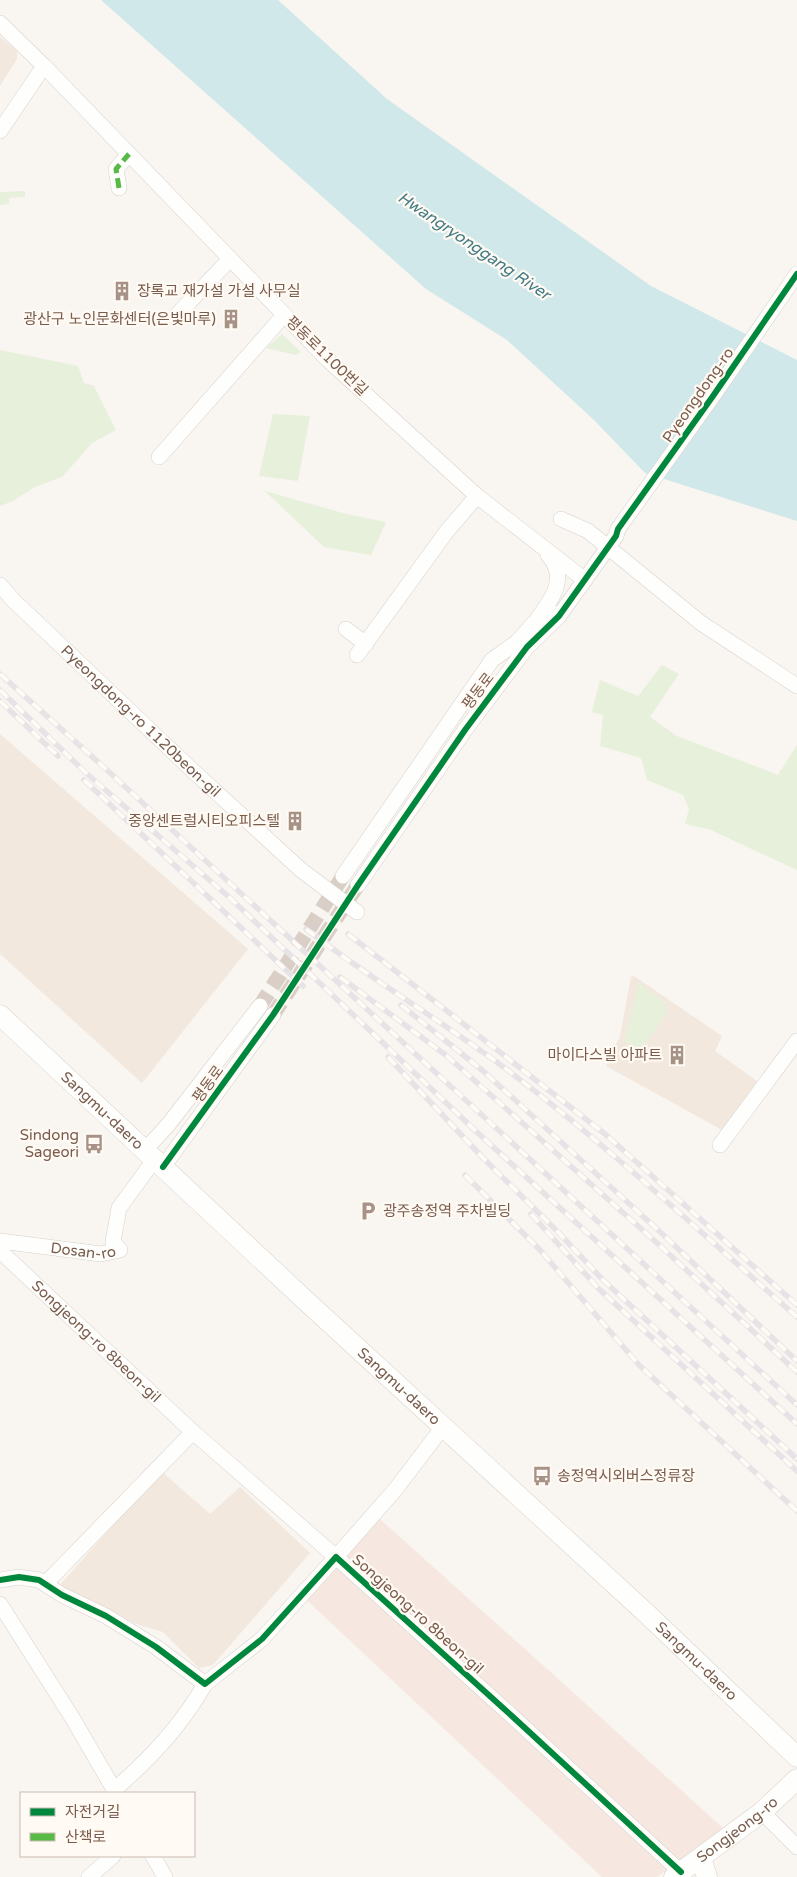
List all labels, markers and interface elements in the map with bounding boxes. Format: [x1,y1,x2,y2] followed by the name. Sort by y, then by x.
[394,188,556,306] water label: Hwangryonggang River
[111,280,133,302] building icon: 장록교 재가설 가설 사무실
[137,282,301,300] place label: 장록교 재가설 가설 사무실
[220,308,242,330] building icon: 광산구 노인문화센터(은빛마루)
[23,310,216,328] place label: 광산구 노인문화센터(은빛마루)
[282,312,372,400] street label: 평동로1100번길
[658,344,738,446] street label: Pyeongdong-ro
[57,641,225,801] street label: Pyeongdong-ro 1120beon-gil
[458,669,498,713] street label: 평동로
[284,810,306,832] building icon: 중앙센트럴시티오피스텔
[128,812,280,830] place label: 중앙센트럴시티오피스텔
[666,1044,688,1066] building icon: 마이다스빌 아파트
[548,1046,662,1064] place label: 마이다스빌 아파트
[189,1062,227,1106] street label: 평동로
[57,1068,147,1153] street label: Sangmu-daero
[20,1126,79,1161] place label: Sindong Sageori
[83,1133,105,1155] bus stop icon: Sindong Sageori
[357,1200,379,1222] parking icon: 광주송정역 주차빌딩
[383,1202,511,1220] place label: 광주송정역 주차빌딩
[50,1239,118,1263] street label: Dosan-ro
[28,1276,165,1406] street label: Songjeong-ro 8beon-gil
[354,1344,444,1429] street label: Sangmu-daero
[531,1465,553,1487] bus stop icon: 송정역시외버스정류장
[557,1467,695,1485] place label: 송정역시외버스정류장
[349,1550,487,1678] street label: Songjeong-ro 8beon-gil
[652,1618,741,1704] street label: Sangmu-daero
[20,1792,195,1857] legend
[693,1793,782,1866] street label: Songjeong-ro
[65,1803,120,1821] text: 자전거길
[65,1828,106,1846] text: 산책로

